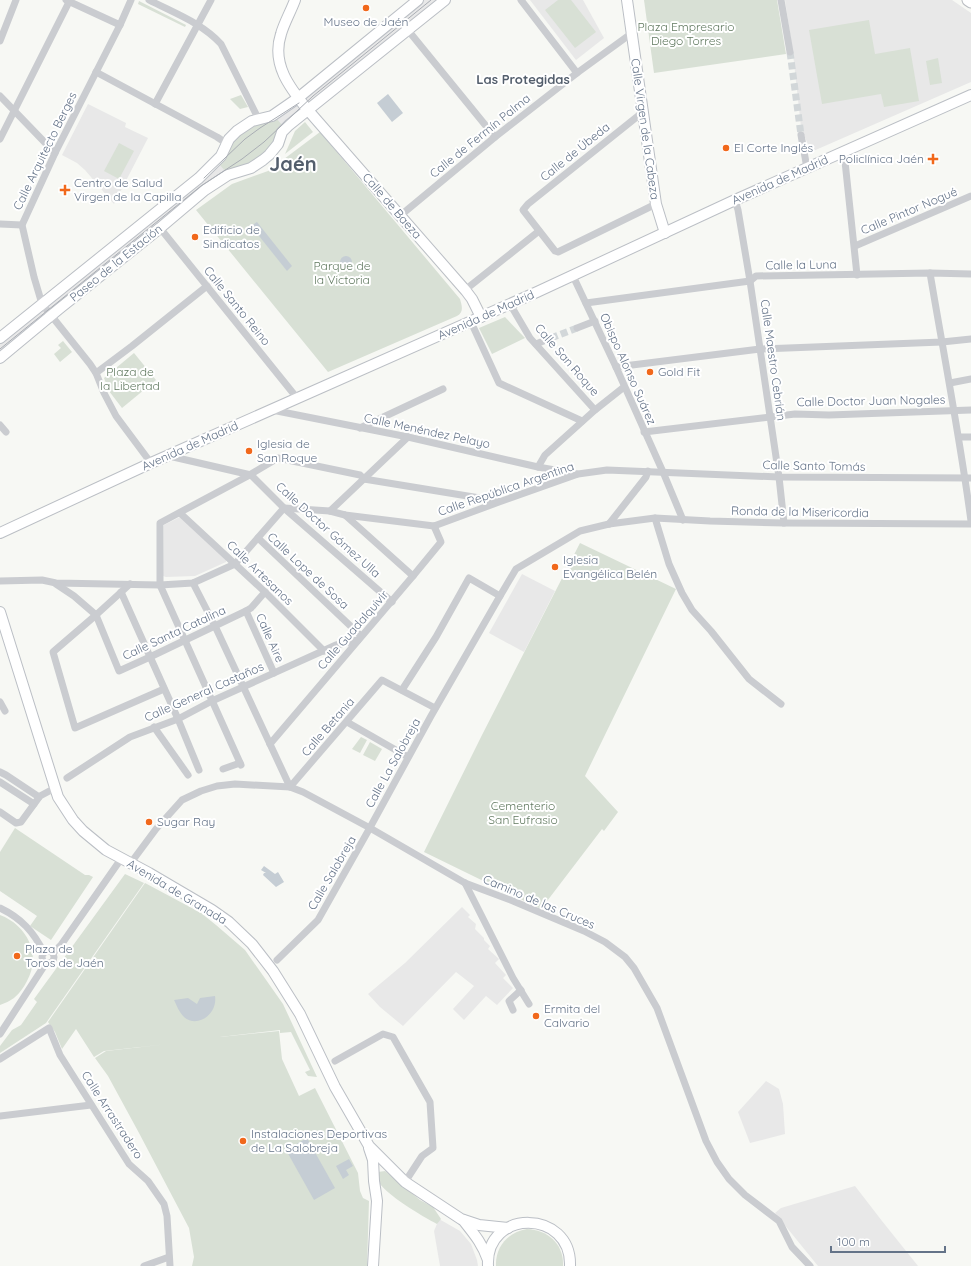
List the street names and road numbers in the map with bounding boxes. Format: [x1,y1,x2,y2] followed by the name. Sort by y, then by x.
[628,57,663,201] street label: Calle Virgen de la Cabeza
[9,89,80,212] street label: Calle Arquitecto Berges
[426,90,533,181] street label: Calle de Fermín Palma
[537,119,612,184] street label: Calle de Úbeda
[729,152,830,208] street label: Avenida de Madrid
[360,170,425,242] street label: Calle de Baeza
[858,183,960,238] street label: Calle Pintor Nogué
[66,221,165,305] street label: Paseo de la Estación
[765,256,837,273] street label: Calle la Luna
[201,263,274,348] street label: Calle Santo Reino
[435,287,536,343] street label: Avenida de Madrid
[758,298,789,422] street label: Calle Maestro Cebrián
[597,311,660,427] street label: Obispo Alonso Suárez
[532,320,603,399] street label: Calle San Roque
[796,392,946,409] street label: Calle Doctor Juan Nogales
[363,410,492,451] street label: Calle Menéndez Pelayo
[139,418,240,474] street label: Avenida de Madrid
[762,457,866,474] street label: Calle Santo Tomás
[436,458,576,519] street label: Calle República Argentina
[273,479,384,581] street label: Calle Doctor Gómez Ulla
[731,503,869,520] street label: Ronda de la Misericordia
[265,529,352,612] street label: Calle Lope de Sosa
[224,537,297,608] street label: Calle Artesanos
[314,587,391,672] street label: Calle Guadalquivir
[120,602,228,663] street label: Calle Santa Catalina
[253,611,288,665] street label: Calle Aire
[142,658,266,725] street label: Calle General Castaños
[298,694,357,759] street label: Calle Betania
[362,715,423,810] street label: Calle La Salobreja
[304,833,359,913] street label: Calle Salobreja
[125,856,230,927] street label: Avenida de Granada
[481,871,598,932] street label: Camino de las Cruces
[78,1068,146,1161] street label: Calle Arrastradero

